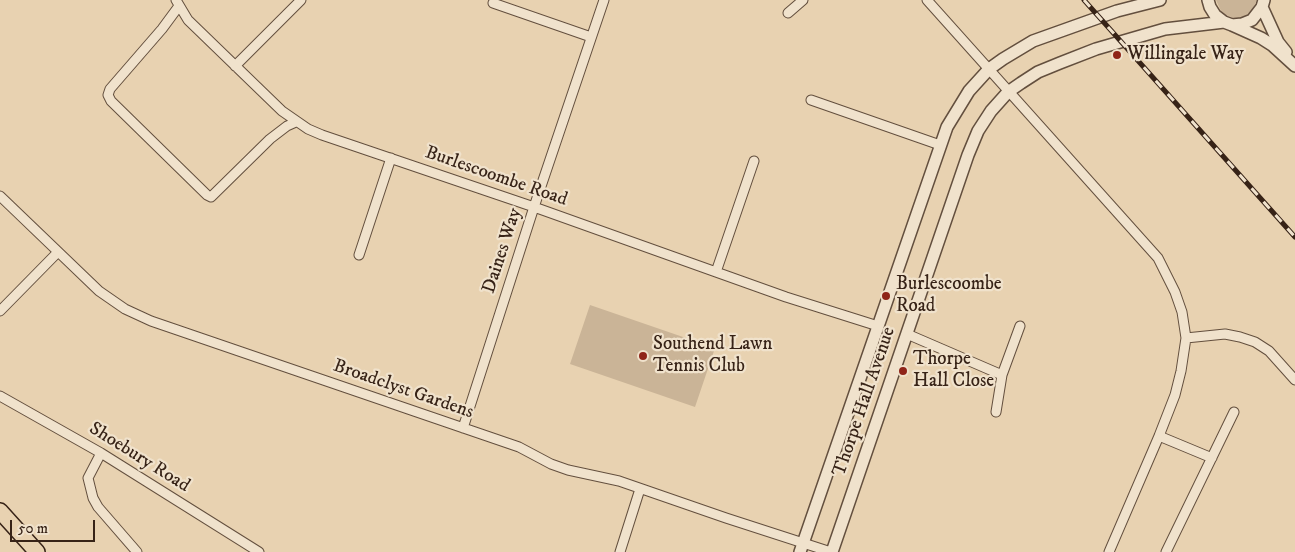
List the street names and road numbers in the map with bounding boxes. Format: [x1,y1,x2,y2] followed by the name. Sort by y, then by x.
[422,142,570,212] street label: Burlescoombe Road
[478,205,528,297] street label: Daines Way
[829,324,901,480] street label: Thorpe Hall Avenue
[330,355,476,425] street label: Broadclyst Gardens
[84,418,194,498] street label: Shoebury Road

